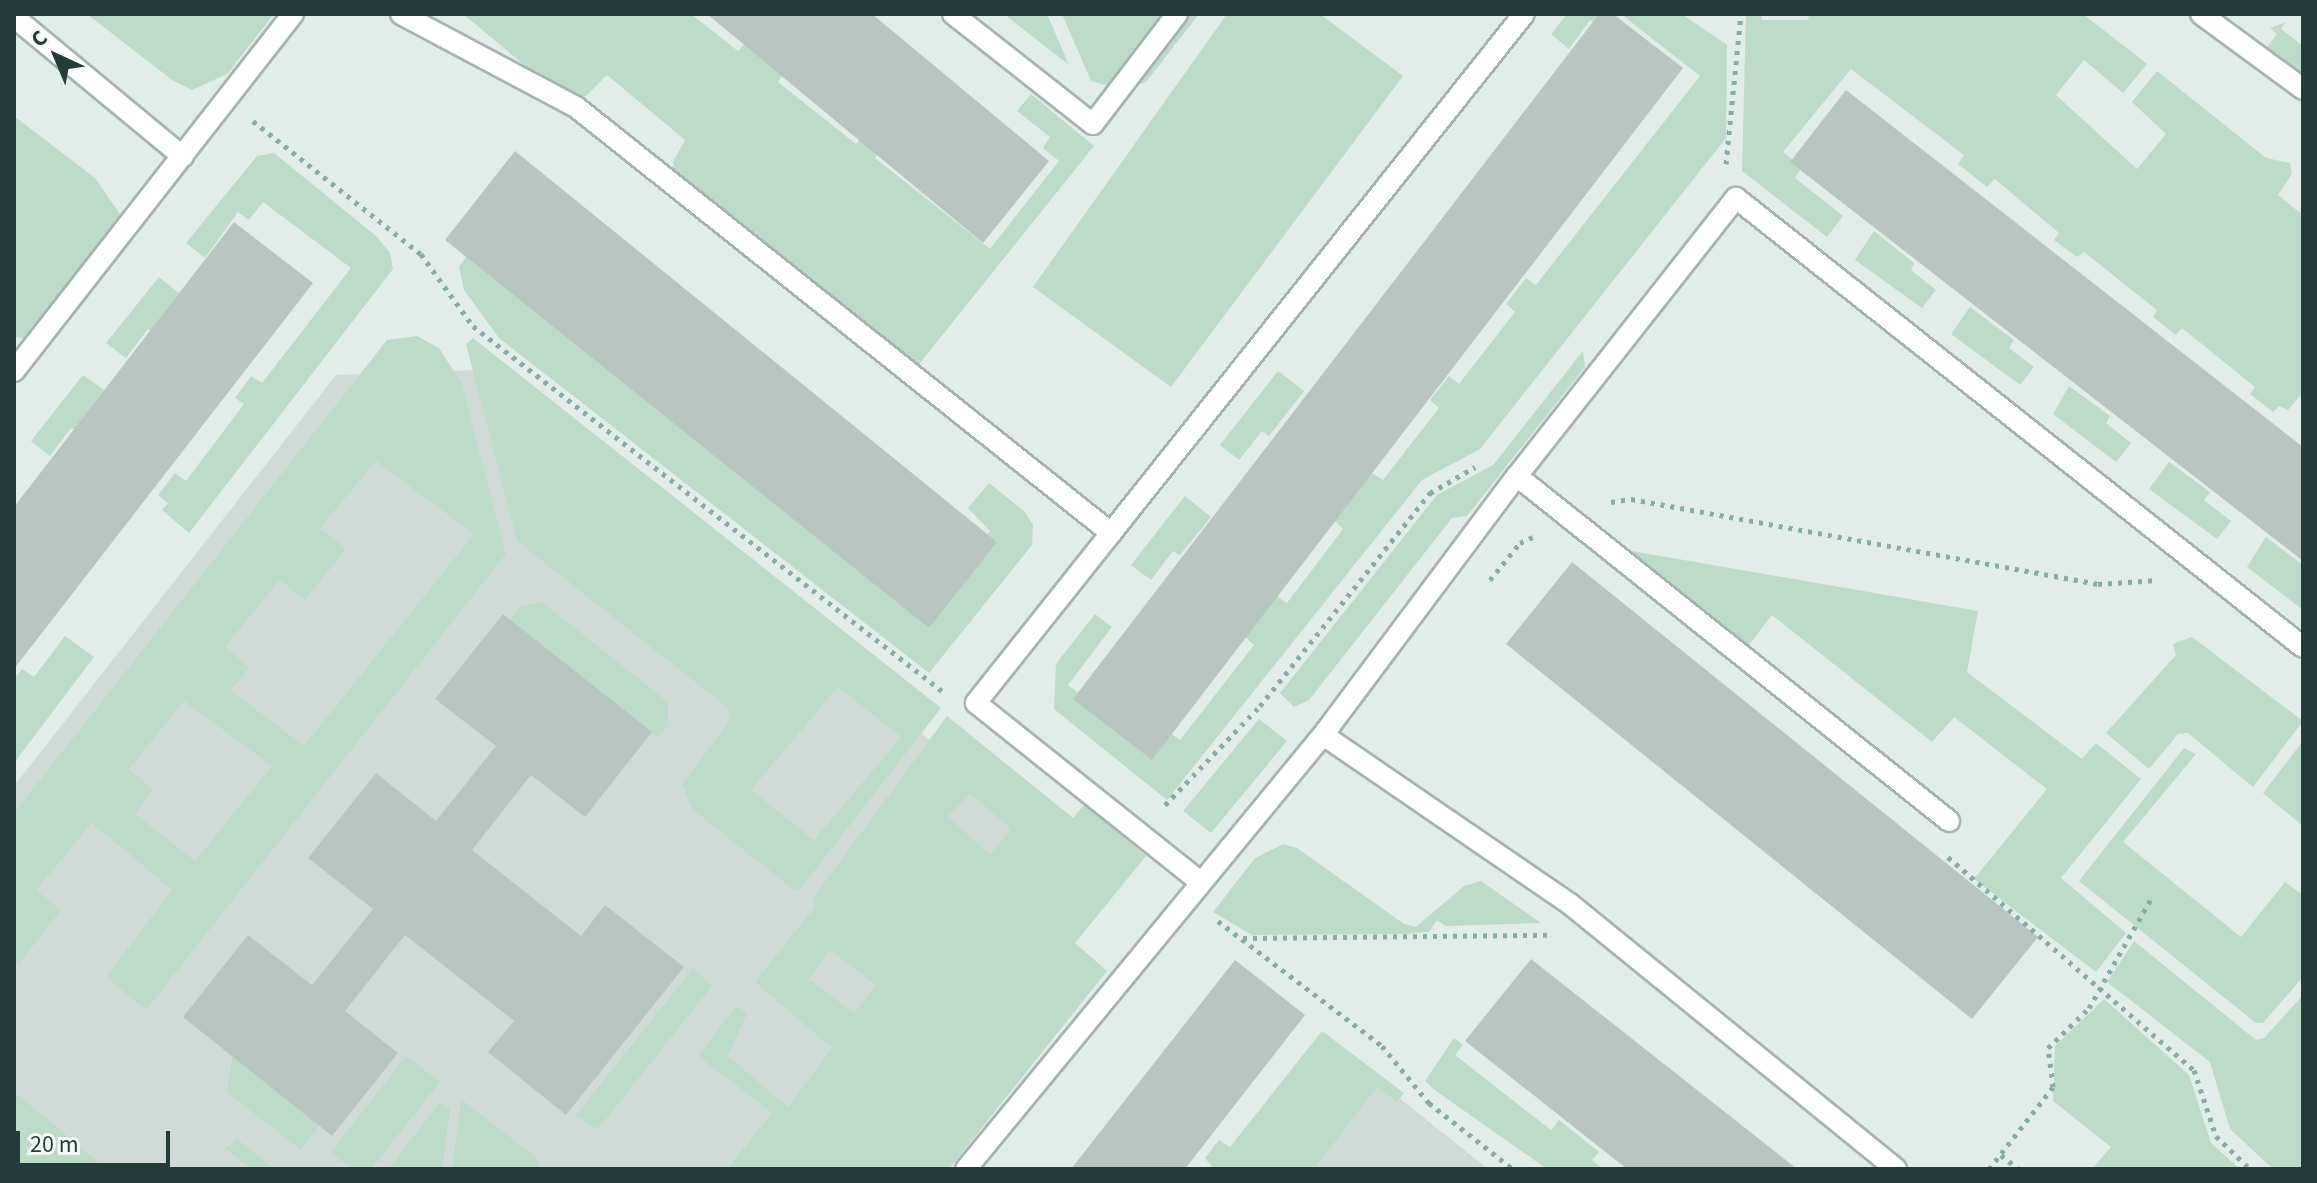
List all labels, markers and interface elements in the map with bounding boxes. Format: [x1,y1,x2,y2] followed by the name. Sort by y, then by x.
[16,16,96,96] north arrow
[24,23,55,55] text: С
[20,1115,174,1165] scale bar
[30,1127,79,1162] text: 20 m

